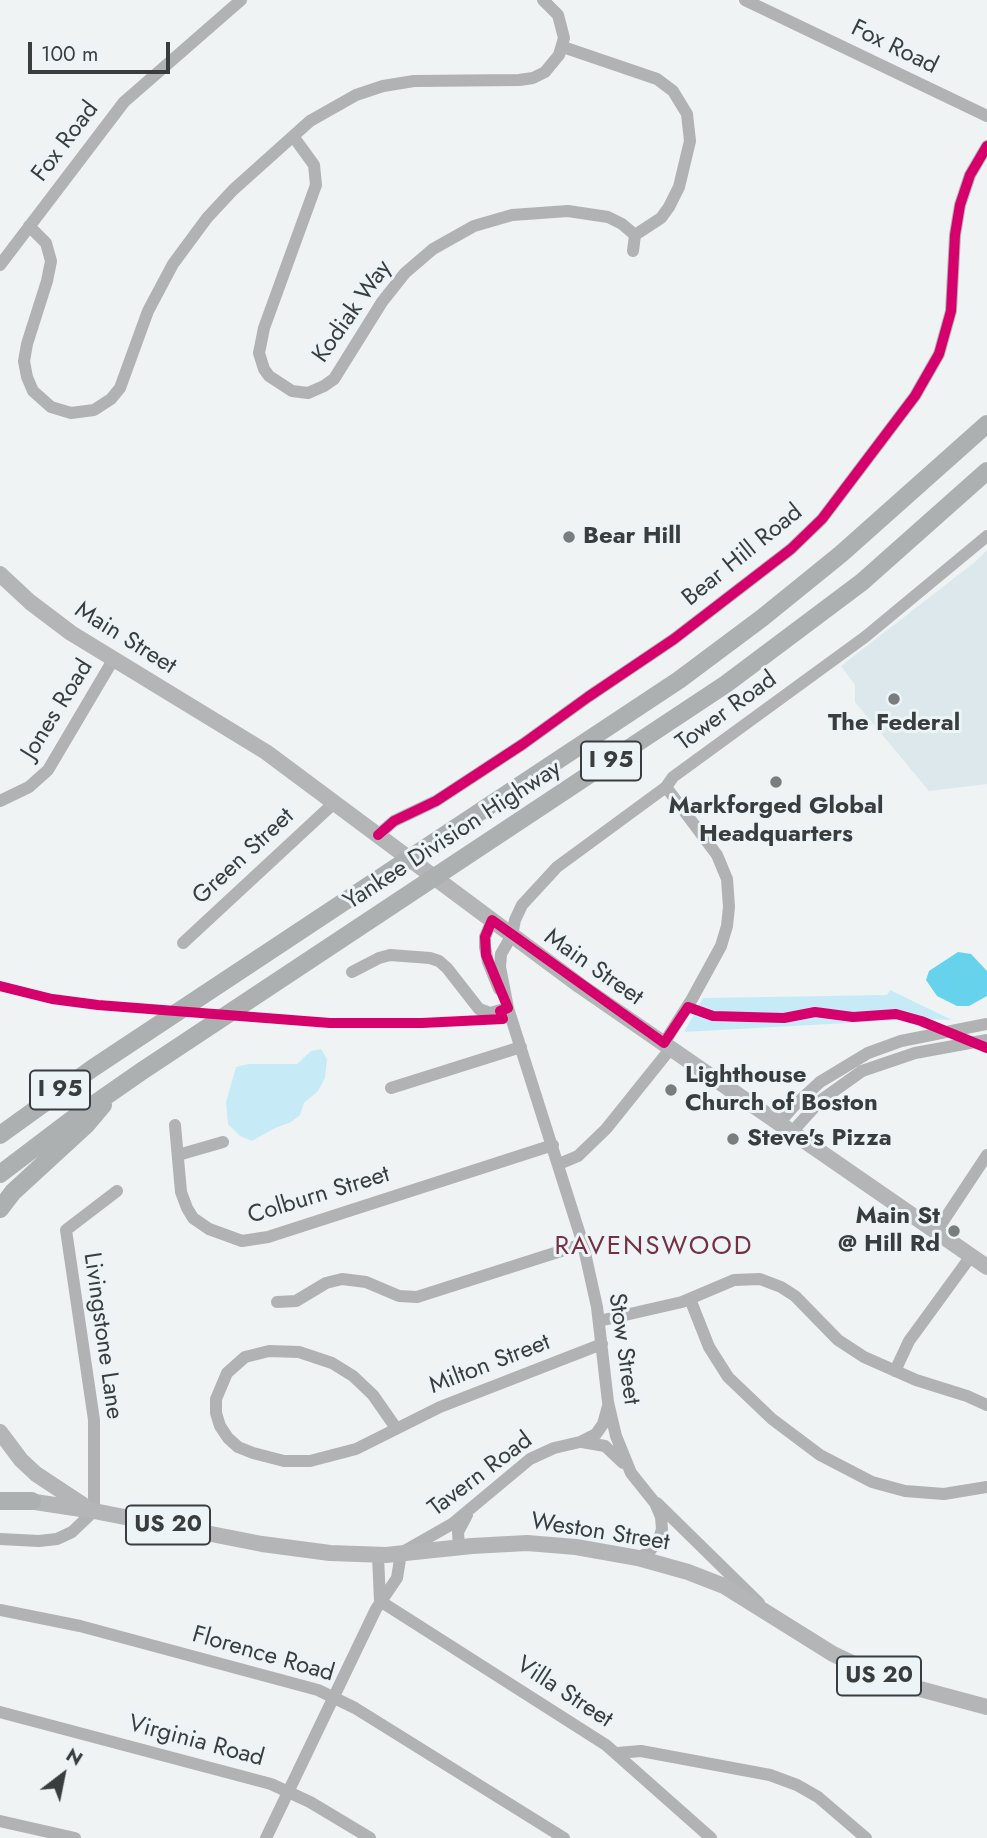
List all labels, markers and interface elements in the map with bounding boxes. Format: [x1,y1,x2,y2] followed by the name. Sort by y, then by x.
[846,15,942,81] street label: Fox Road
[32,28,173,72] scale bar
[41,39,98,69] text: 100 m
[26,96,106,188] street label: Fox Road
[307,255,399,369] street label: Kodiak Way
[677,499,809,613] street label: Bear Hill Road
[583,523,681,551] place label: Bear Hill
[561,529,577,545] marker: Bear Hill
[69,597,181,681] street label: Main Street
[16,655,100,765] street label: Jones Road
[671,666,783,758] street label: Tower Road
[886,691,902,707] marker: The Federal
[828,710,960,738] place label: The Federal
[581,741,641,780] road number: I 95
[339,755,567,917] street label: Yankee Division Highway
[768,774,784,790] marker: Markforged Global Headquarters
[669,793,883,849] place label: Markforged Global Headquarters
[187,803,301,911] street label: Green Street
[538,923,648,1013] street label: Main Street
[685,1062,878,1118] place label: Lighthouse Church of Boston
[30,1070,90,1110] road number: I 95
[663,1082,679,1098] marker: Lighthouse Church of Boston
[747,1125,892,1153] place label: Steve's Pizza
[725,1131,741,1147] marker: Steve's Pizza
[245,1161,393,1231] street label: Colburn Street
[838,1203,940,1259] place label: Main St @ Hill Rd
[946,1223,962,1239] marker: Main St @ Hill Rd
[556,1232,752,1264] district label: RAVENSWOOD
[76,1251,128,1421] street label: Livingstone Lane
[601,1291,645,1407] street label: Stow Street
[425,1329,555,1401] street label: Milton Street
[423,1427,539,1523] street label: Tavern Road
[126,1506,210,1544] road number: US 20
[529,1508,671,1558] street label: Weston Street
[189,1621,337,1689] street label: Florence Road
[510,1651,618,1735] street label: Villa Street
[837,1656,921,1695] road number: US 20
[125,1710,267,1774] street label: Virginia Road
[28,1740,98,1810] north arrow
[61,1741,88,1772] text: N

